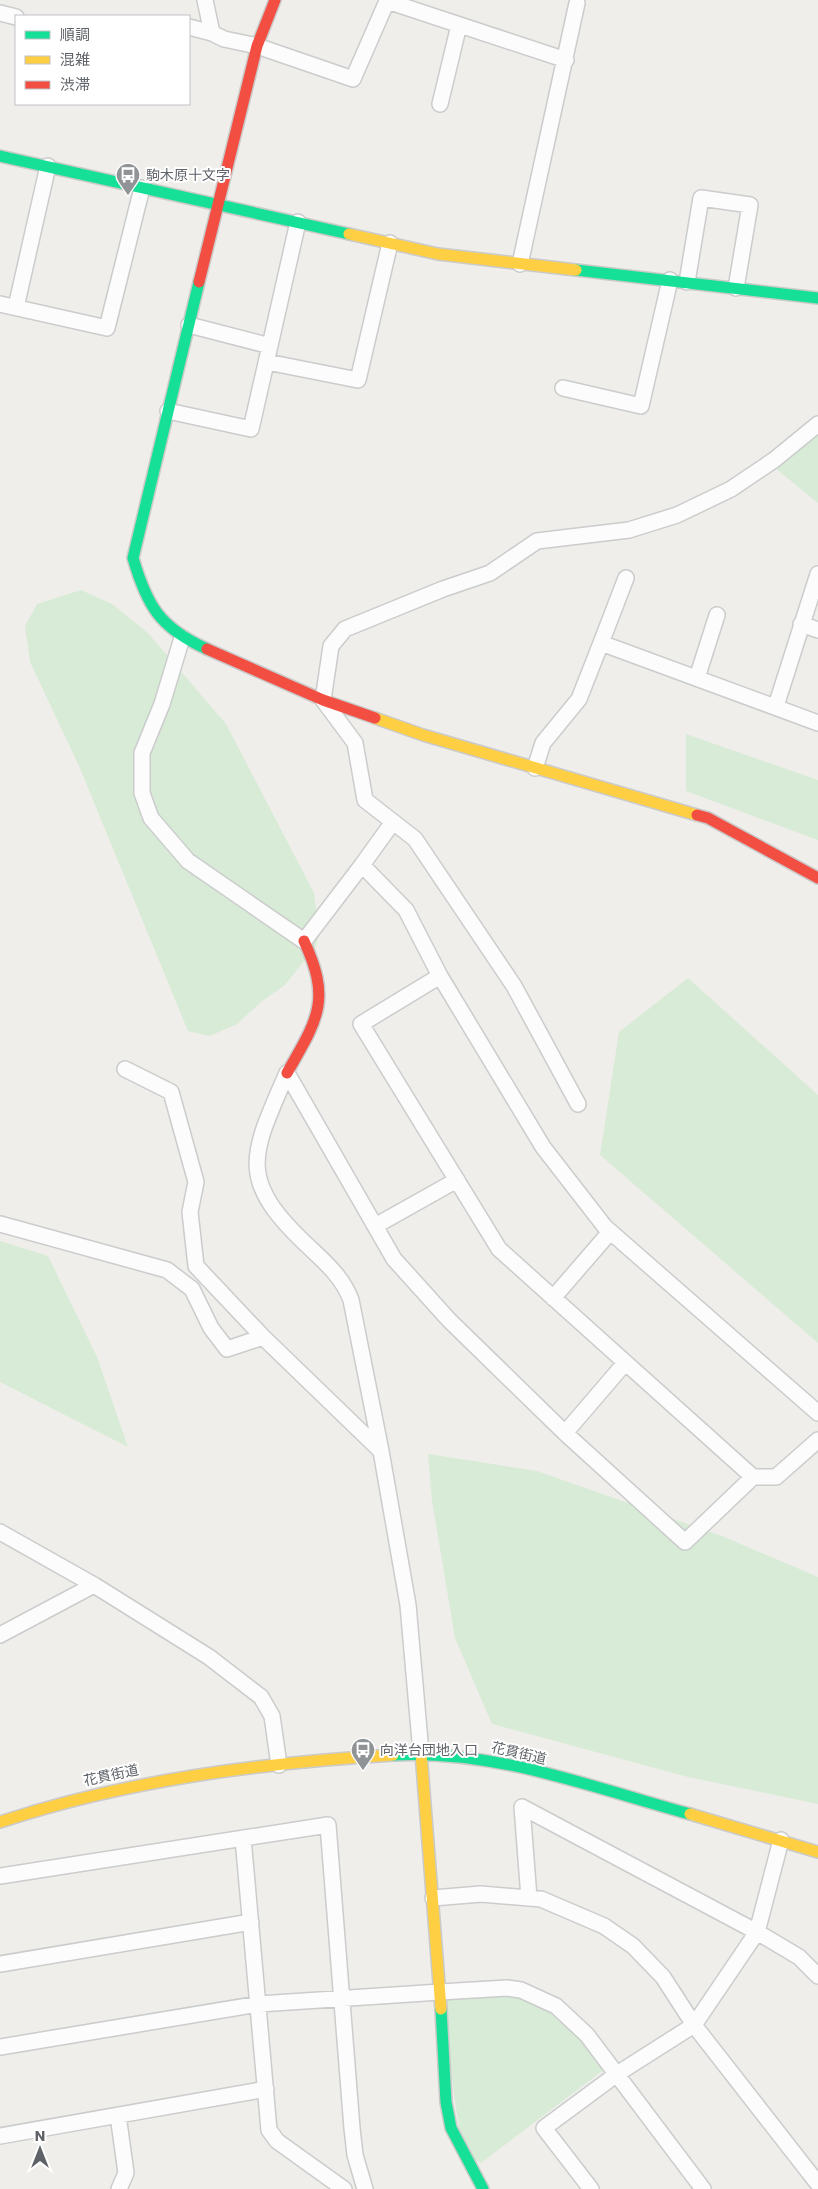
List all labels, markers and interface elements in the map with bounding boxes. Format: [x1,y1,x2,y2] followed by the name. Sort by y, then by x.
[15,15,190,105] legend
[60,24,90,45] text: 順調
[60,49,90,70] text: 混雑
[60,74,90,95] text: 渋滞
[115,162,141,196] bus stop icon: 駒木原十文字
[146,165,230,185] place label: 駒木原十文字
[350,1737,376,1771] bus stop icon: 向洋台団地入口
[489,1737,549,1769] street label: 花貫街道
[380,1740,478,1760] place label: 向洋台団地入口
[82,1759,140,1791] street label: 花貫街道
[15,2124,65,2174] north arrow
[35,2126,45,2146] text: N

